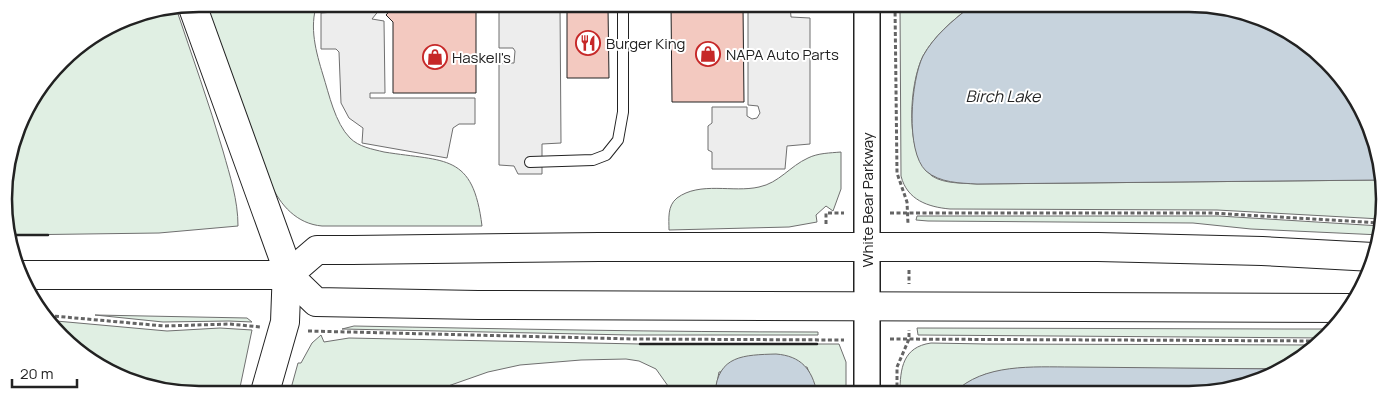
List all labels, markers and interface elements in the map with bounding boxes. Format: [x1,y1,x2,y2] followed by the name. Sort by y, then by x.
[575,30,601,56] restaurant icon: Burger King
[606,33,685,54] place label: Burger King
[695,41,721,67] shop icon: NAPA Auto Parts
[422,44,448,70] shop icon: Haskell's
[726,44,839,65] place label: NAPA Auto Parts
[452,47,511,68] place label: Haskell's
[966,85,1042,107] water label: Birch Lake
[857,132,878,268] street label: White Bear Parkway
[12,356,78,388] scale bar
[20,363,53,384] text: 20 m

